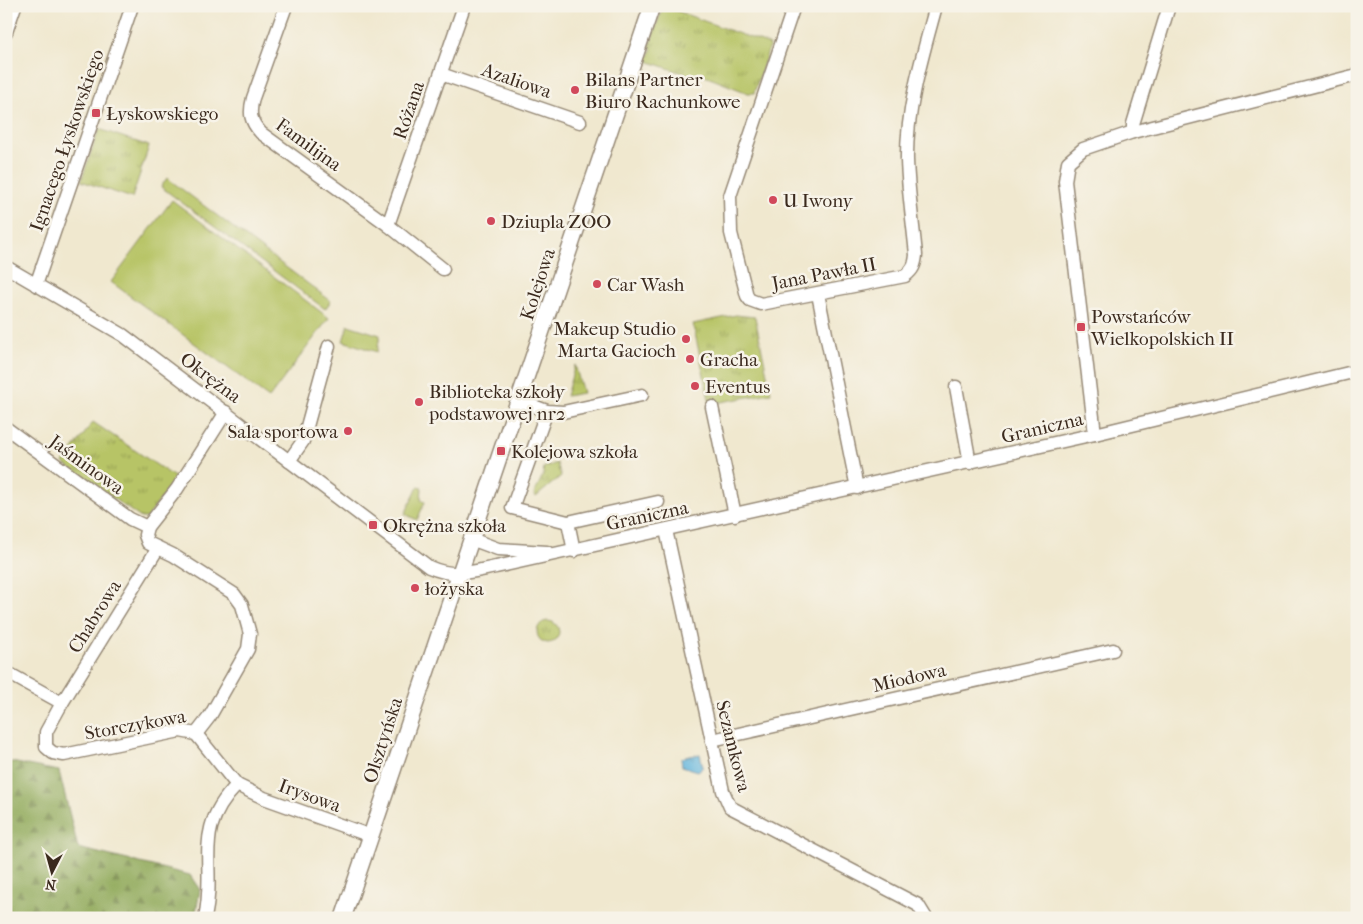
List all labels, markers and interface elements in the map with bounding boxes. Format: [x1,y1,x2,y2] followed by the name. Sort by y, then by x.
[25,46,109,234] street label: Ignacego Łyskowskiego
[478,58,555,103] street label: Azaliowa
[585,69,741,113] place label: Bilans Partner Biuro Rachunkowe
[389,78,429,142] street label: Różana
[569,84,581,96] marker: Bilans Partner Biuro Rachunkowe
[106,103,219,125] place label: Łyskowskiego
[90,107,102,119] marker: Łyskowskiego
[271,114,346,176] street label: Familijna
[783,190,854,212] place label: U Iwony
[767,194,779,206] marker: U Iwony
[501,211,611,233] place label: Dziupla ZOO
[485,215,497,227] marker: Dziupla ZOO
[516,245,560,323] street label: Kolejowa
[768,253,878,295] street label: Jana Pawła II
[607,274,685,296] place label: Car Wash
[591,278,603,290] marker: Car Wash
[1090,306,1234,350] place label: Powstańców Wielkopolskich II
[553,318,676,362] place label: Makeup Studio Marta Gacioch
[1075,321,1087,333] marker: Powstańców Wielkopolskich II
[680,333,692,345] marker: Makeup Studio Marta Gacioch
[176,348,245,408] street label: Okrężna
[700,349,758,371] place label: Gracha
[684,353,696,365] marker: Gracha
[705,376,770,398] place label: Eventus
[689,380,701,392] marker: Eventus
[428,381,566,425] place label: Biblioteka szkoły podstawowej nr2
[413,396,425,408] marker: Biblioteka szkoły podstawowej nr2
[999,408,1086,448] street label: Graniczna
[228,421,338,443] place label: Sala sportowa
[342,425,354,437] marker: Sala sportowa
[43,429,128,499] street label: Jaśminowa
[511,441,638,463] place label: Kolejowa szkoła
[495,445,507,457] marker: Kolejowa szkoła
[604,497,691,535] street label: Graniczna
[383,515,506,537] place label: Okrężna szkoła
[367,519,379,531] marker: Okrężna szkoła
[64,576,126,657] street label: Chabrowa
[424,578,484,600] place label: łożyska
[409,582,421,594] marker: łożyska
[870,659,948,697] street label: Miodowa
[359,694,407,786] street label: Olsztyńska
[711,698,755,795] street label: Sezamkowa
[83,705,188,745] street label: Storczykowa
[276,775,344,817] street label: Irysowa
[28,846,78,896] north arrow
[44,875,57,893] text: N

